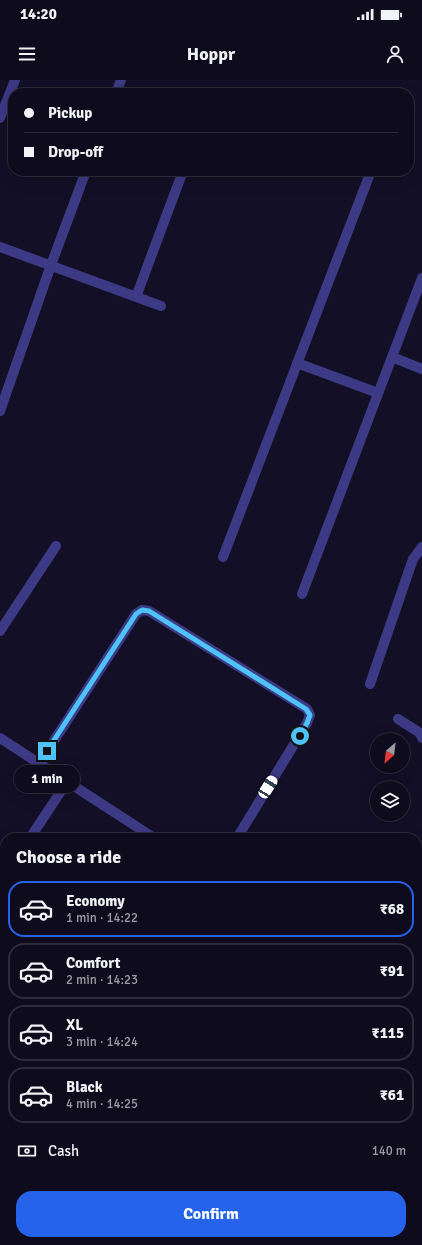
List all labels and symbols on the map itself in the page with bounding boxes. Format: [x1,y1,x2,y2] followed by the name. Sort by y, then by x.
[291,727,309,745] route start
[370,733,410,773] north arrow
[38,742,56,760] route end
[14,765,80,793] callout: 1 min
[257,774,279,800] car

